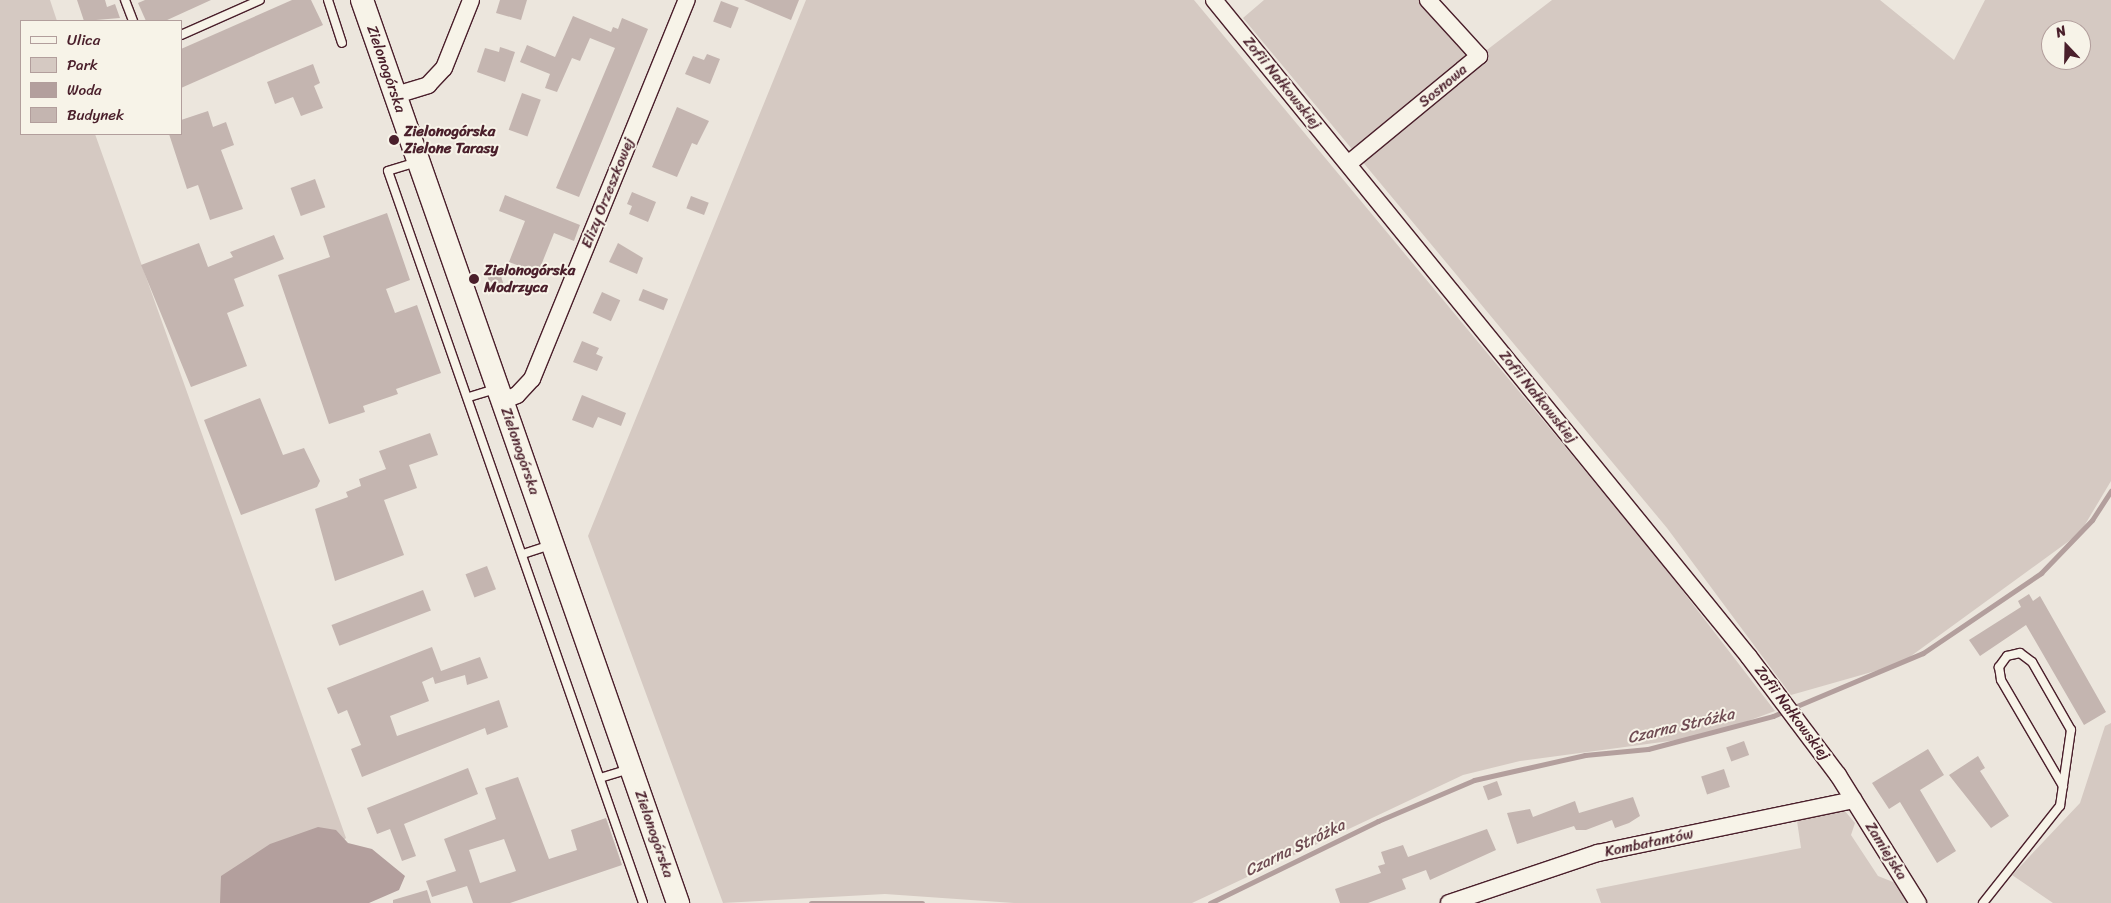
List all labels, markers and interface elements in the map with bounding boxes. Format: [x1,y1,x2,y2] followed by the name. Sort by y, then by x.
[2052,18,2070,45] text: N
[20,20,182,135] legend
[2041,20,2091,70] north arrow
[363,23,409,115] street label: Zielonogórska
[67,27,100,53] text: Ulica
[1239,33,1325,133] street label: Zofii Nałkowskiej
[67,52,98,78] text: Park
[1415,61,1471,111] street label: Sosnowa
[67,77,102,103] text: Woda
[67,102,124,128] text: Budynek
[404,122,498,157] place label: Zielonogórska Zielone Tarasy
[388,134,400,146] marker: Zielonogórska Zielone Tarasy
[578,135,638,251] street label: Elizy Orzeszkowej
[484,261,575,296] place label: Zielonogórska Modrzyca
[468,273,480,285] marker: Zielonogórska Modrzyca
[1495,347,1581,447] street label: Zofii Nałkowskiej
[497,405,543,497] street label: Zielonogórska
[1750,662,1834,764] street label: Zofii Nałkowskiej
[1626,704,1736,748] water label: Czarna Stróżka
[631,788,677,880] street label: Zielonogórska
[1242,815,1348,881] water label: Czarna Stróżka
[1861,819,1911,883] street label: Zamiejska
[1603,825,1695,861] street label: Kombatantów

